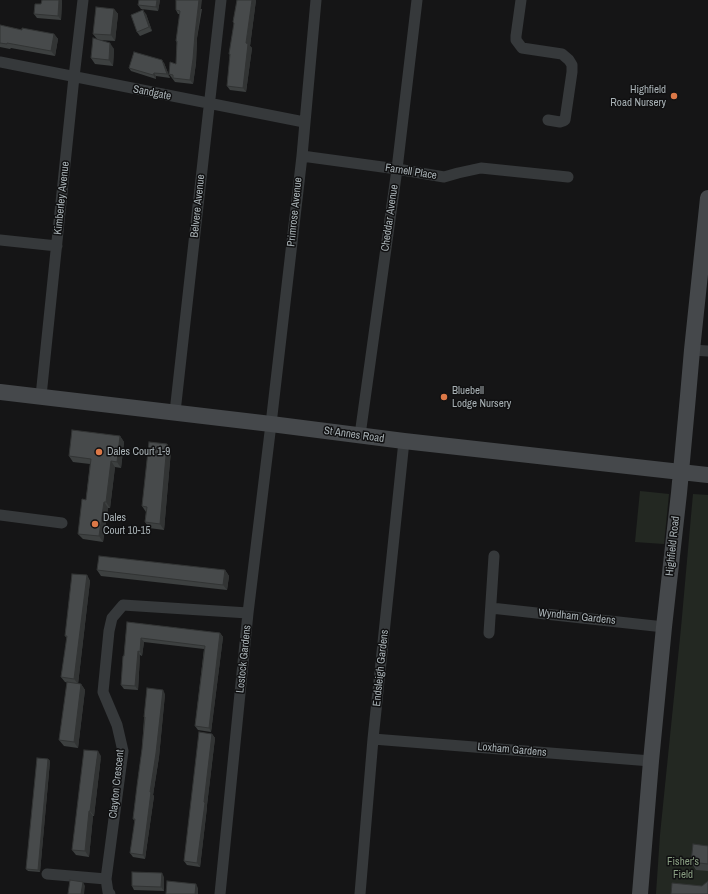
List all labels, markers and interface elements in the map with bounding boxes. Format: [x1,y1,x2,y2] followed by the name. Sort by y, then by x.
[132,83,172,103] street label: Sandgate
[610,83,666,109] place label: Highfield Road Nursery
[669,91,679,101] marker: Highfield Road Nursery
[52,161,72,235] street label: Kimberley Avenue
[384,161,438,183] street label: Farnell Place
[188,174,208,238] street label: Belvere Avenue
[285,177,305,247] street label: Primrose Avenue
[379,184,401,252] street label: Cheddar Avenue
[452,384,511,410] place label: Bluebell Lodge Nursery
[439,392,449,402] marker: Bluebell Lodge Nursery
[323,424,385,446] street label: St Annes Road
[107,445,170,459] place label: Dales Court 1-9
[94,447,104,457] marker: Dales Court 1-9
[103,511,151,537] place label: Dales Court 10-15
[663,515,683,577] street label: Highfield Road
[90,519,100,529] marker: Dales Court 10-15
[538,606,616,628] street label: Wyndham Gardens
[234,624,254,694] street label: Lostock Gardens
[370,629,392,707] street label: Endsleigh Gardens
[477,740,547,760] street label: Loxham Gardens
[107,749,127,819] street label: Clayton Crescent
[667,855,699,881] park label: Fisher's Field

